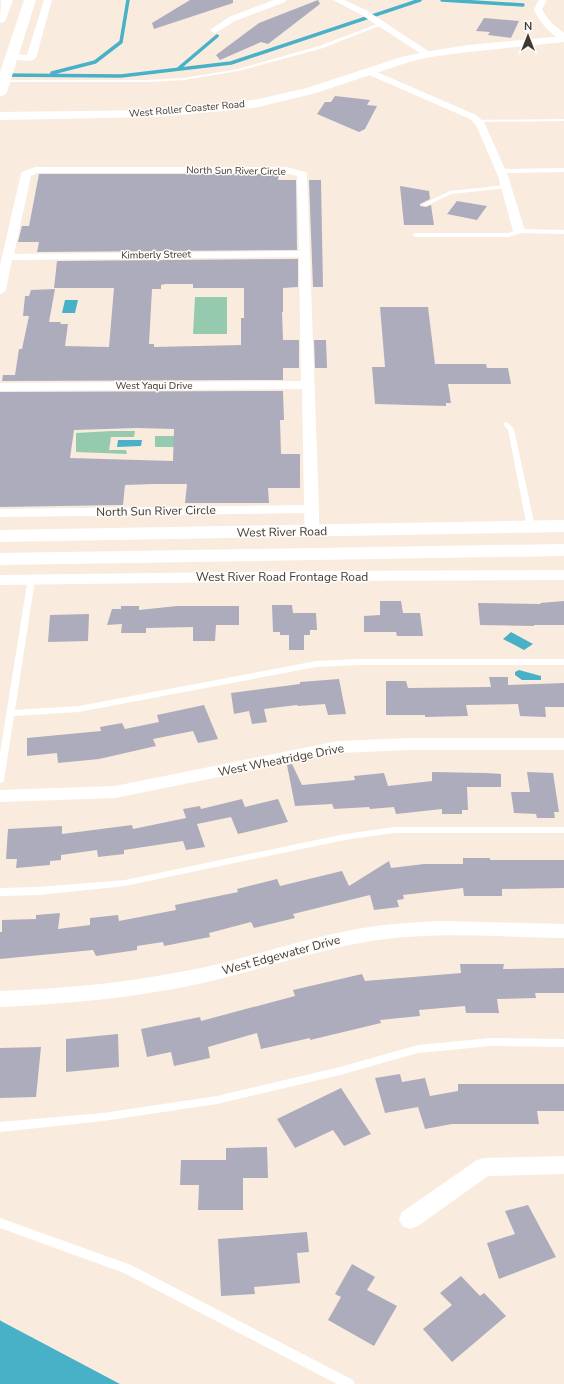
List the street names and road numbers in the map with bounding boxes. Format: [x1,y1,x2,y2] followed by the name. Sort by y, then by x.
[128,97,246,121] street label: West Roller Coaster Road
[186,163,286,179] street label: North Sun River Circle
[121,247,191,263] street label: Kimberly Street
[115,379,193,393] street label: West Yaqui Drive
[96,502,216,520] street label: North Sun River Circle
[237,523,327,541] street label: West River Road
[196,569,368,585] street label: West River Road Frontage Road
[217,740,345,780] street label: West Wheatridge Drive
[220,932,342,978] street label: West Edgewater Drive

